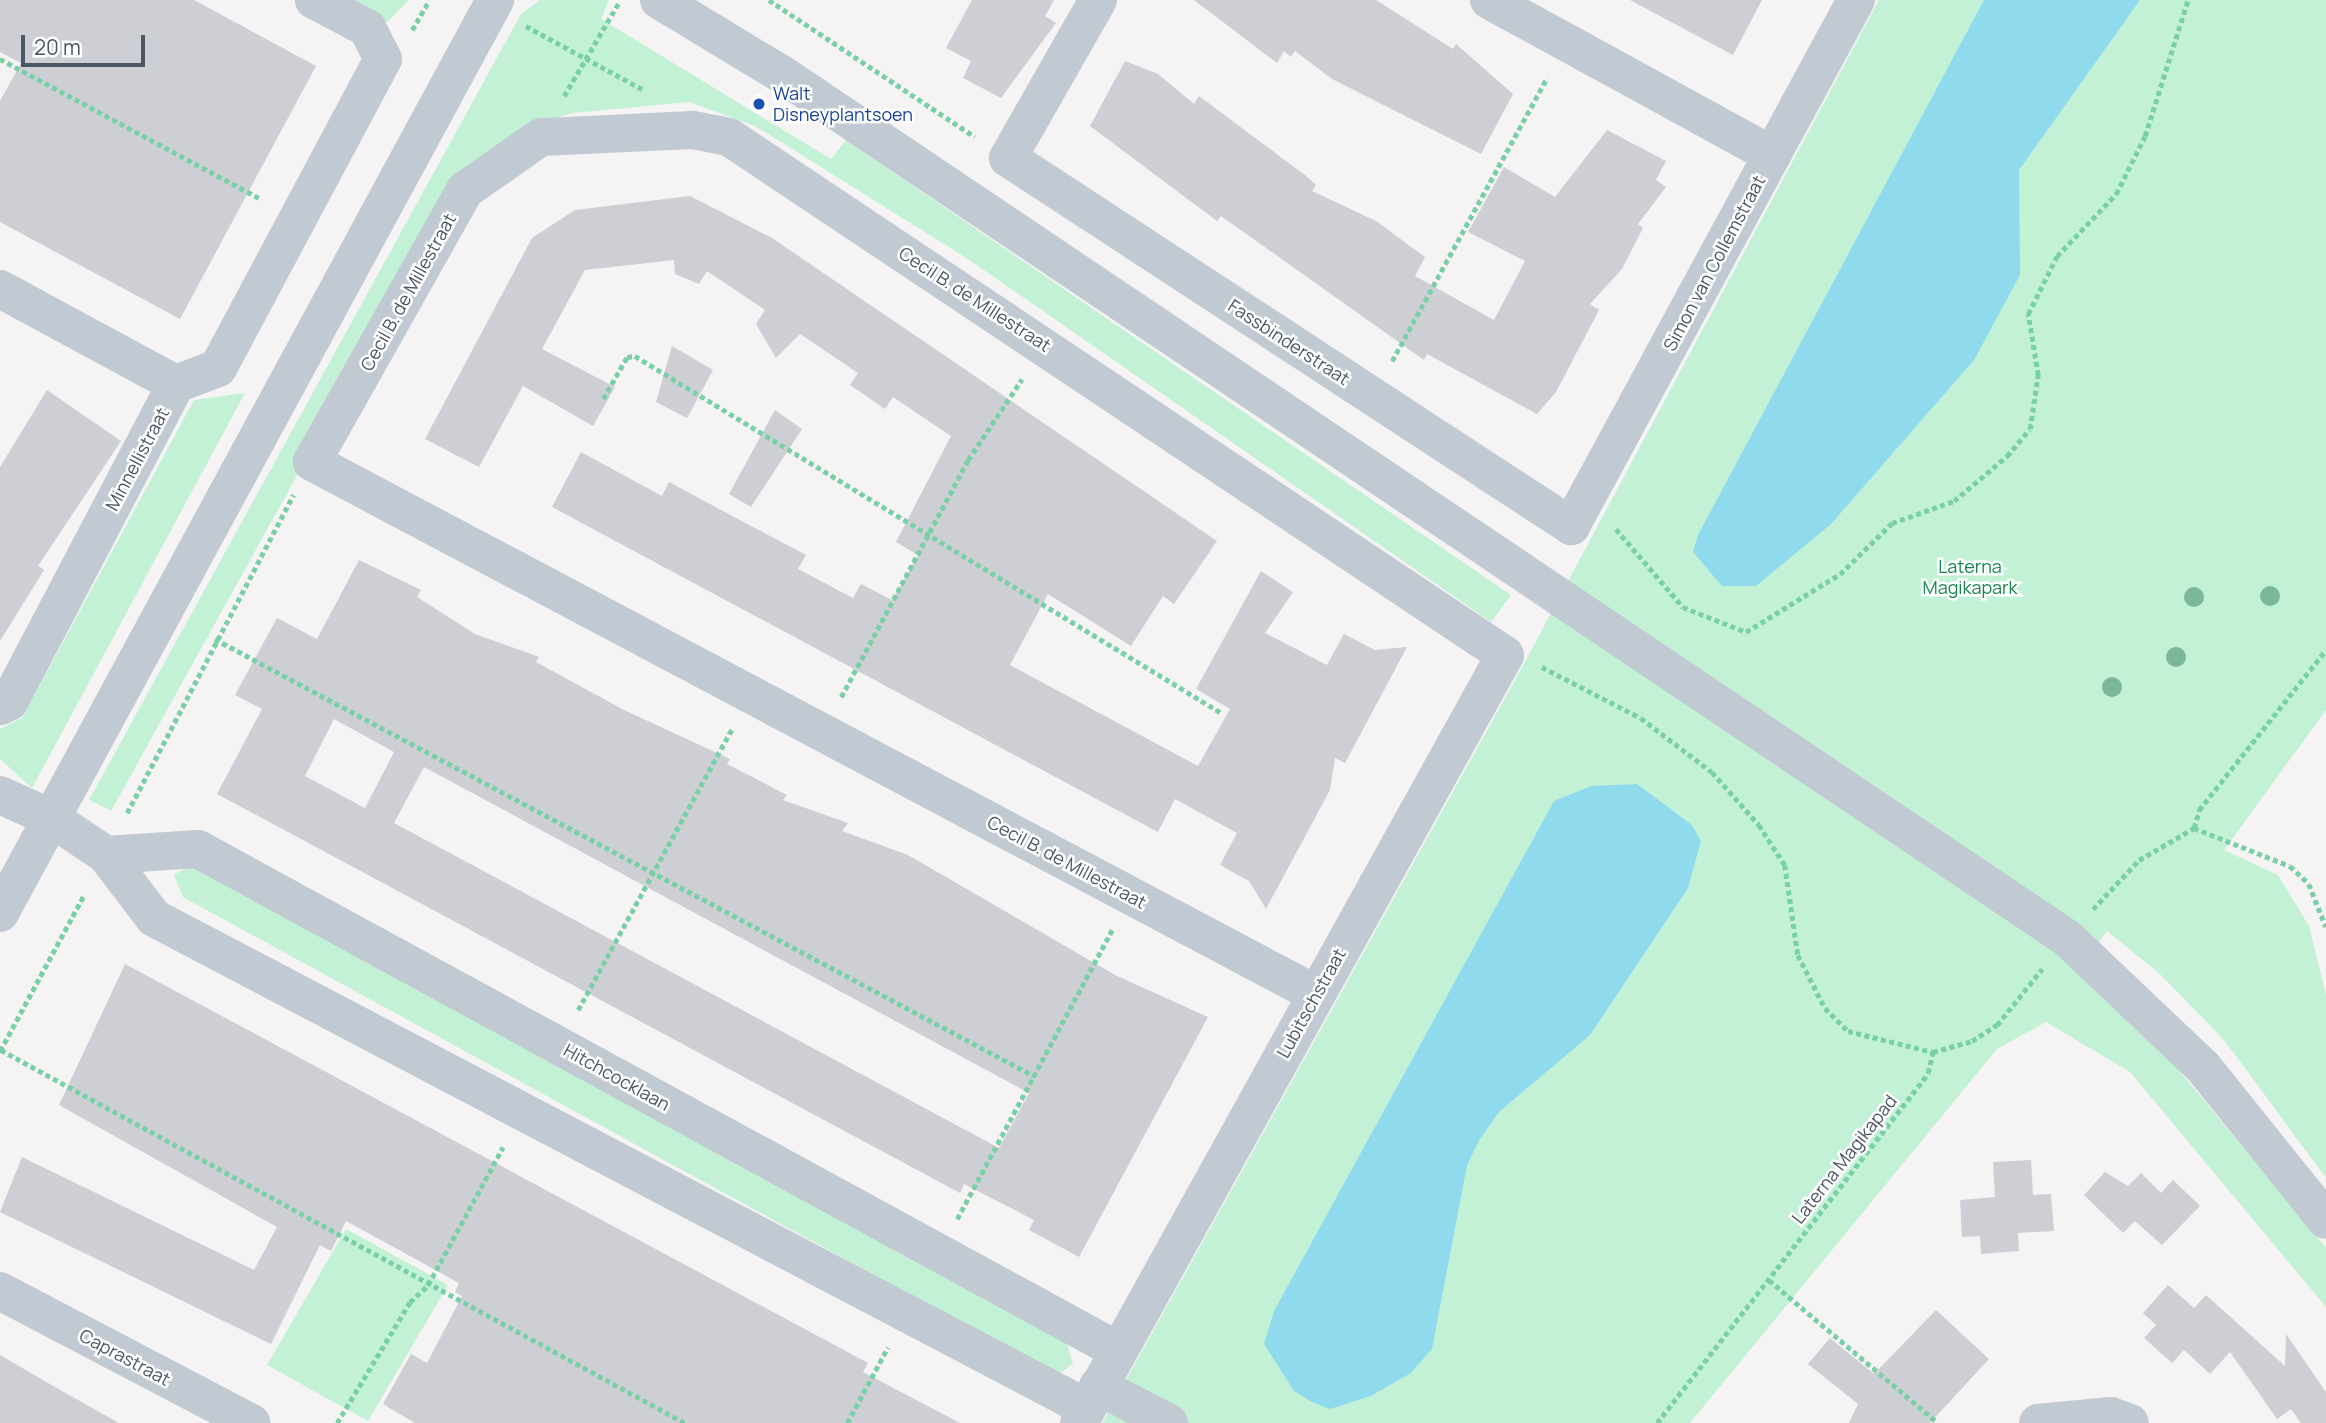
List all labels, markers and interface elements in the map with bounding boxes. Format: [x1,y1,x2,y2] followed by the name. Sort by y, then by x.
[24,21,149,65] scale bar
[34,33,81,61] text: 20 m
[773,83,913,126] place label: Walt Disneyplantsoen
[751,96,767,112] marker: Walt Disneyplantsoen
[1659,171,1769,355] street label: Simon van Collemstraat
[356,209,460,375] street label: Cecil B. de Millestraat
[895,242,1055,356] street label: Cecil B. de Millestraat
[1224,295,1354,389] street label: Fassbinderstraat
[101,404,173,514] street label: Minnellistraat
[1923,556,2017,598] park label: Laterna Magikapark
[984,811,1150,913] street label: Cecil B. de Millestraat
[1272,944,1350,1062] street label: Lubitschstraat
[560,1039,674,1115] street label: Hitchcocklaan
[1787,1090,1901,1228] street label: Laterna Magikapad
[76,1324,174,1390] street label: Caprastraat

